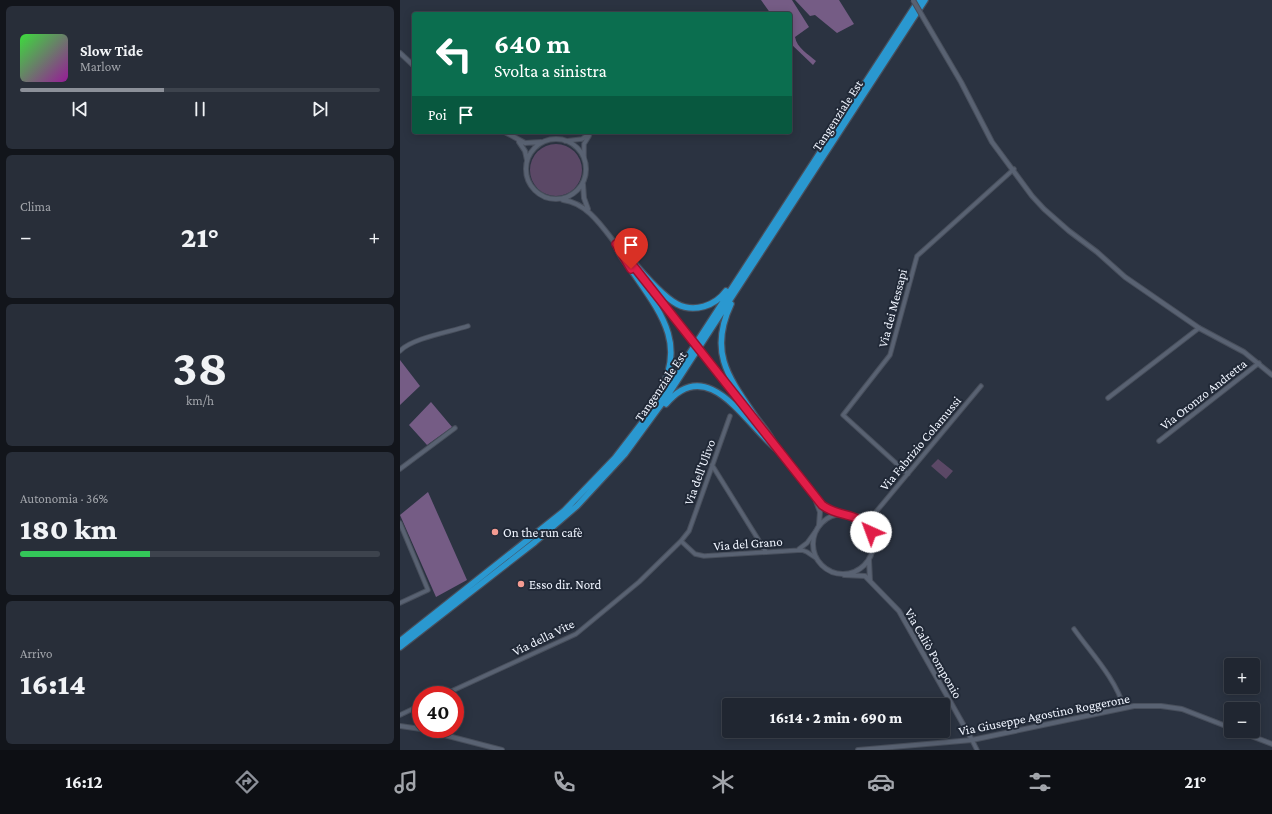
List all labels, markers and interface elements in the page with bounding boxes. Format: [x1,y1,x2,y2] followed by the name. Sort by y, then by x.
[428,28,480,80] icon: left
[494,28,570,59] text: 640 m
[80,43,143,59] text: Slow Tide
[80,59,121,74] text: Marlow
[494,61,607,81] text: Svolta a sinistra
[809,76,866,154] street label: Tangenziale Est
[69,98,91,120] icon: previous
[189,98,211,120] icon: pause
[309,98,331,120] icon: next
[455,104,477,126] icon: arrive
[428,107,447,123] text: Poi
[20,199,51,214] text: Clima
[181,220,219,253] text: 21°
[20,224,32,249] text: −
[368,224,380,249] text: +
[614,228,648,269] pin
[620,234,642,256] icon: arrive
[875,267,910,349] street label: Via dei Messapi
[172,338,228,396] text: 38
[631,348,690,424] street label: Tangenziale Est
[1157,356,1250,433] street label: Via Oronzo Andretta
[186,393,214,408] text: km/h
[877,393,964,493] street label: Via Fabrizio Colamussi
[681,437,718,507] street label: Via dell'Ulivo
[20,491,108,506] text: Autonomia · 36%
[850,511,892,553] position arrow
[20,512,117,545] text: 180 km
[503,525,583,540] place label: On the run cafè
[490,527,500,537] marker: On the run cafè
[713,534,783,553] street label: Via del Grano
[529,577,601,592] place label: Esso dir. Nord
[516,579,526,589] marker: Esso dir. Nord
[902,605,965,701] street label: Via Caliò Pomponio
[510,616,577,659] street label: Via della Vite
[20,646,52,661] text: Arrivo
[1224,658,1260,738] map controls
[1224,658,1260,694] button: +
[20,667,86,700] text: 16:14
[412,686,464,738] speed limit sign: 40
[957,690,1131,738] street label: Via Giuseppe Agostino Roggerone
[1224,702,1260,738] button: −
[770,710,902,726] text: 16:14 · 2 min · 690 m
[233,768,261,796] icon: directions
[392,768,420,796] icon: music
[550,768,578,796] icon: phone
[709,768,737,796] icon: climate
[867,768,895,796] icon: car
[1026,768,1054,796] icon: filters
[65,772,103,792] text: 16:12
[1184,772,1207,792] text: 21°

